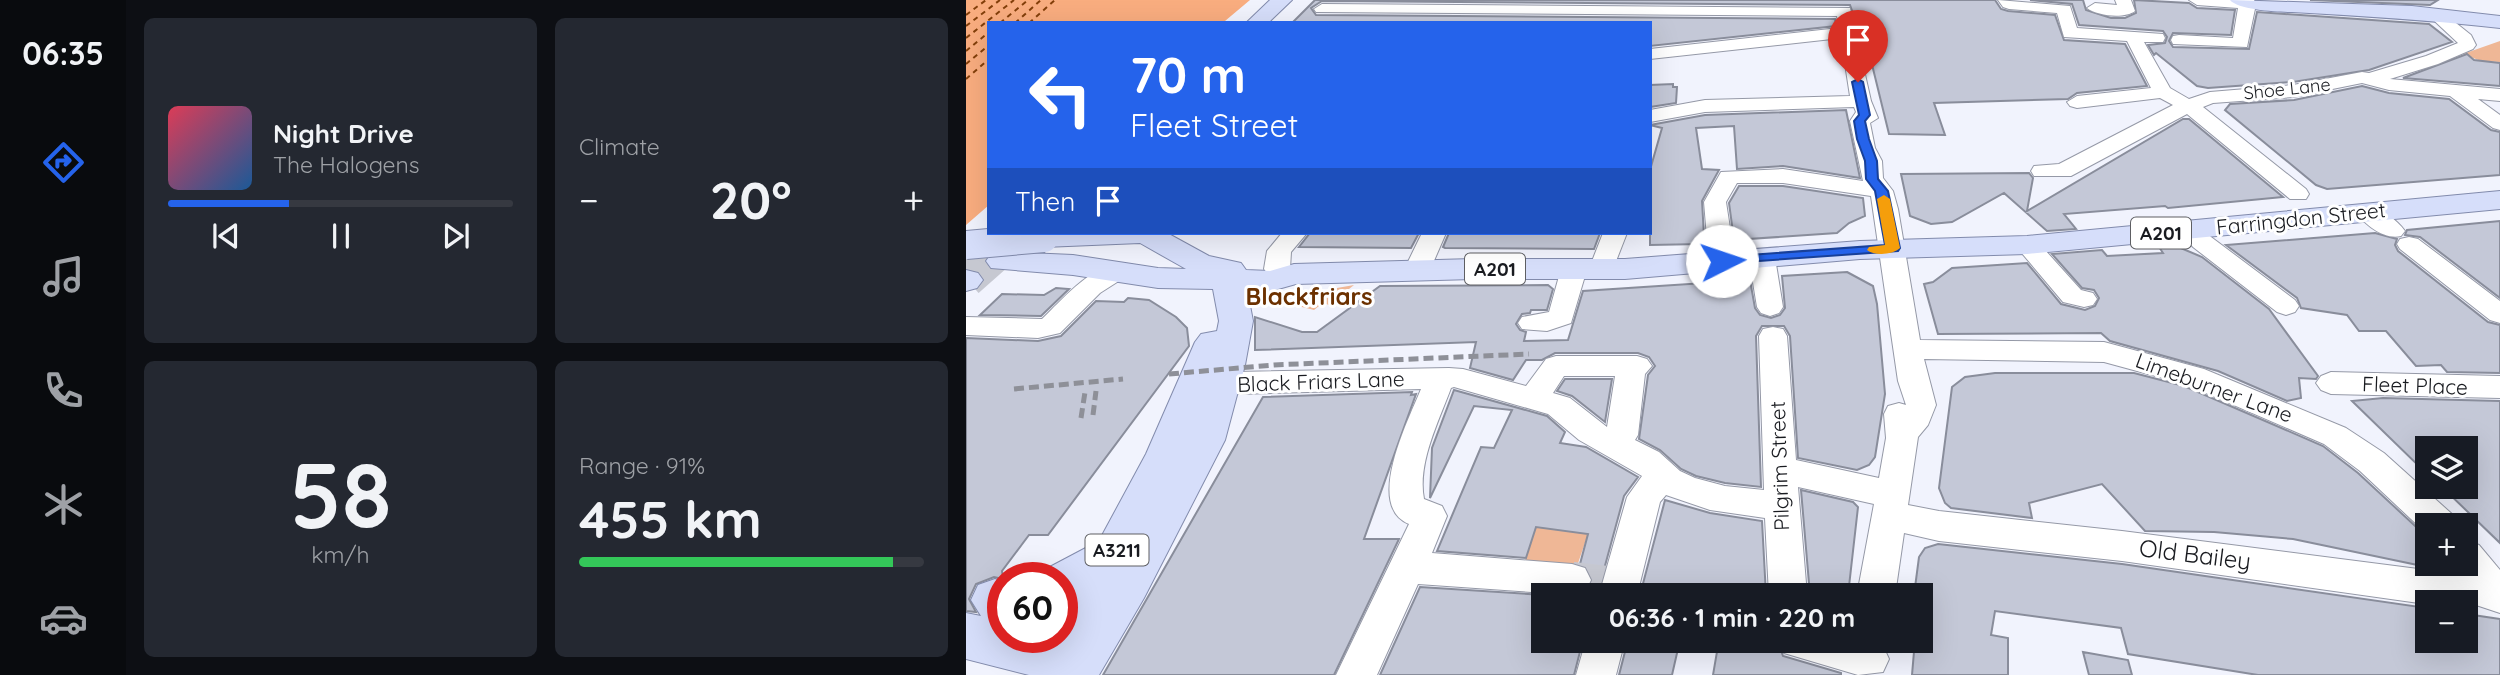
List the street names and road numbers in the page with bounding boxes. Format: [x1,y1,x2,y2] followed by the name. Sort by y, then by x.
[2242,72,2332,105] street label: Shoe Lane
[2215,196,2387,240] street label: Farringdon Street
[2131,218,2191,248] road number: A201
[1465,254,1525,284] road number: A201
[2132,347,2296,428] street label: Limeburner Lane
[1237,365,1405,397] street label: Black Friars Lane
[2362,370,2468,400] street label: Fleet Place
[1764,401,1794,531] street label: Pilgrim Street
[2138,532,2253,576] street label: Old Bailey
[1086,534,1148,566] road number: A3211

